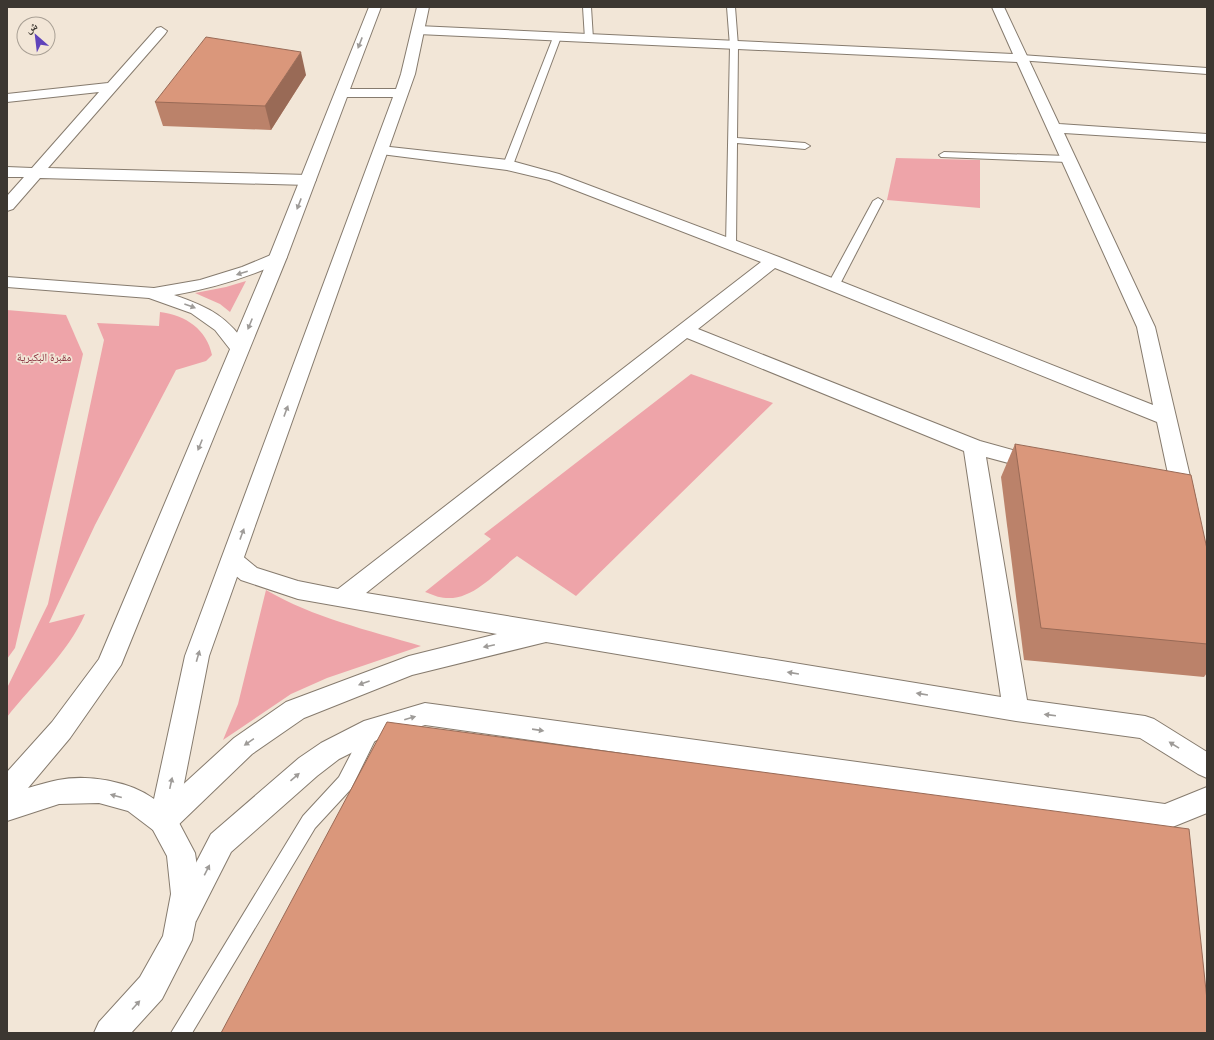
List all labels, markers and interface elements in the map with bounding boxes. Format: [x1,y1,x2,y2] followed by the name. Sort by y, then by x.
[16,16,56,56] north arrow
[23,18,41,37] text: ش
[357,38,363,50] one-way arrow
[295,198,301,210] one-way arrow
[236,270,248,276] one-way arrow
[185,304,197,310] one-way arrow
[247,319,253,330] one-way arrow
[17,350,71,364] park label: مقبرة البكيرية
[284,405,290,417] one-way arrow
[197,439,203,451] one-way arrow
[239,527,245,539] one-way arrow
[482,644,495,650] one-way arrow
[195,649,201,661] one-way arrow
[787,670,799,676] one-way arrow
[357,680,369,686] one-way arrow
[915,691,928,697] one-way arrow
[1044,711,1056,718] one-way arrow
[404,715,416,721] one-way arrow
[532,726,544,733] one-way arrow
[244,738,255,746] one-way arrow
[1169,741,1179,749] one-way arrow
[290,773,301,782] one-way arrow
[168,777,174,789] one-way arrow
[110,792,122,798] one-way arrow
[203,864,210,876] one-way arrow
[132,999,141,1010] one-way arrow

